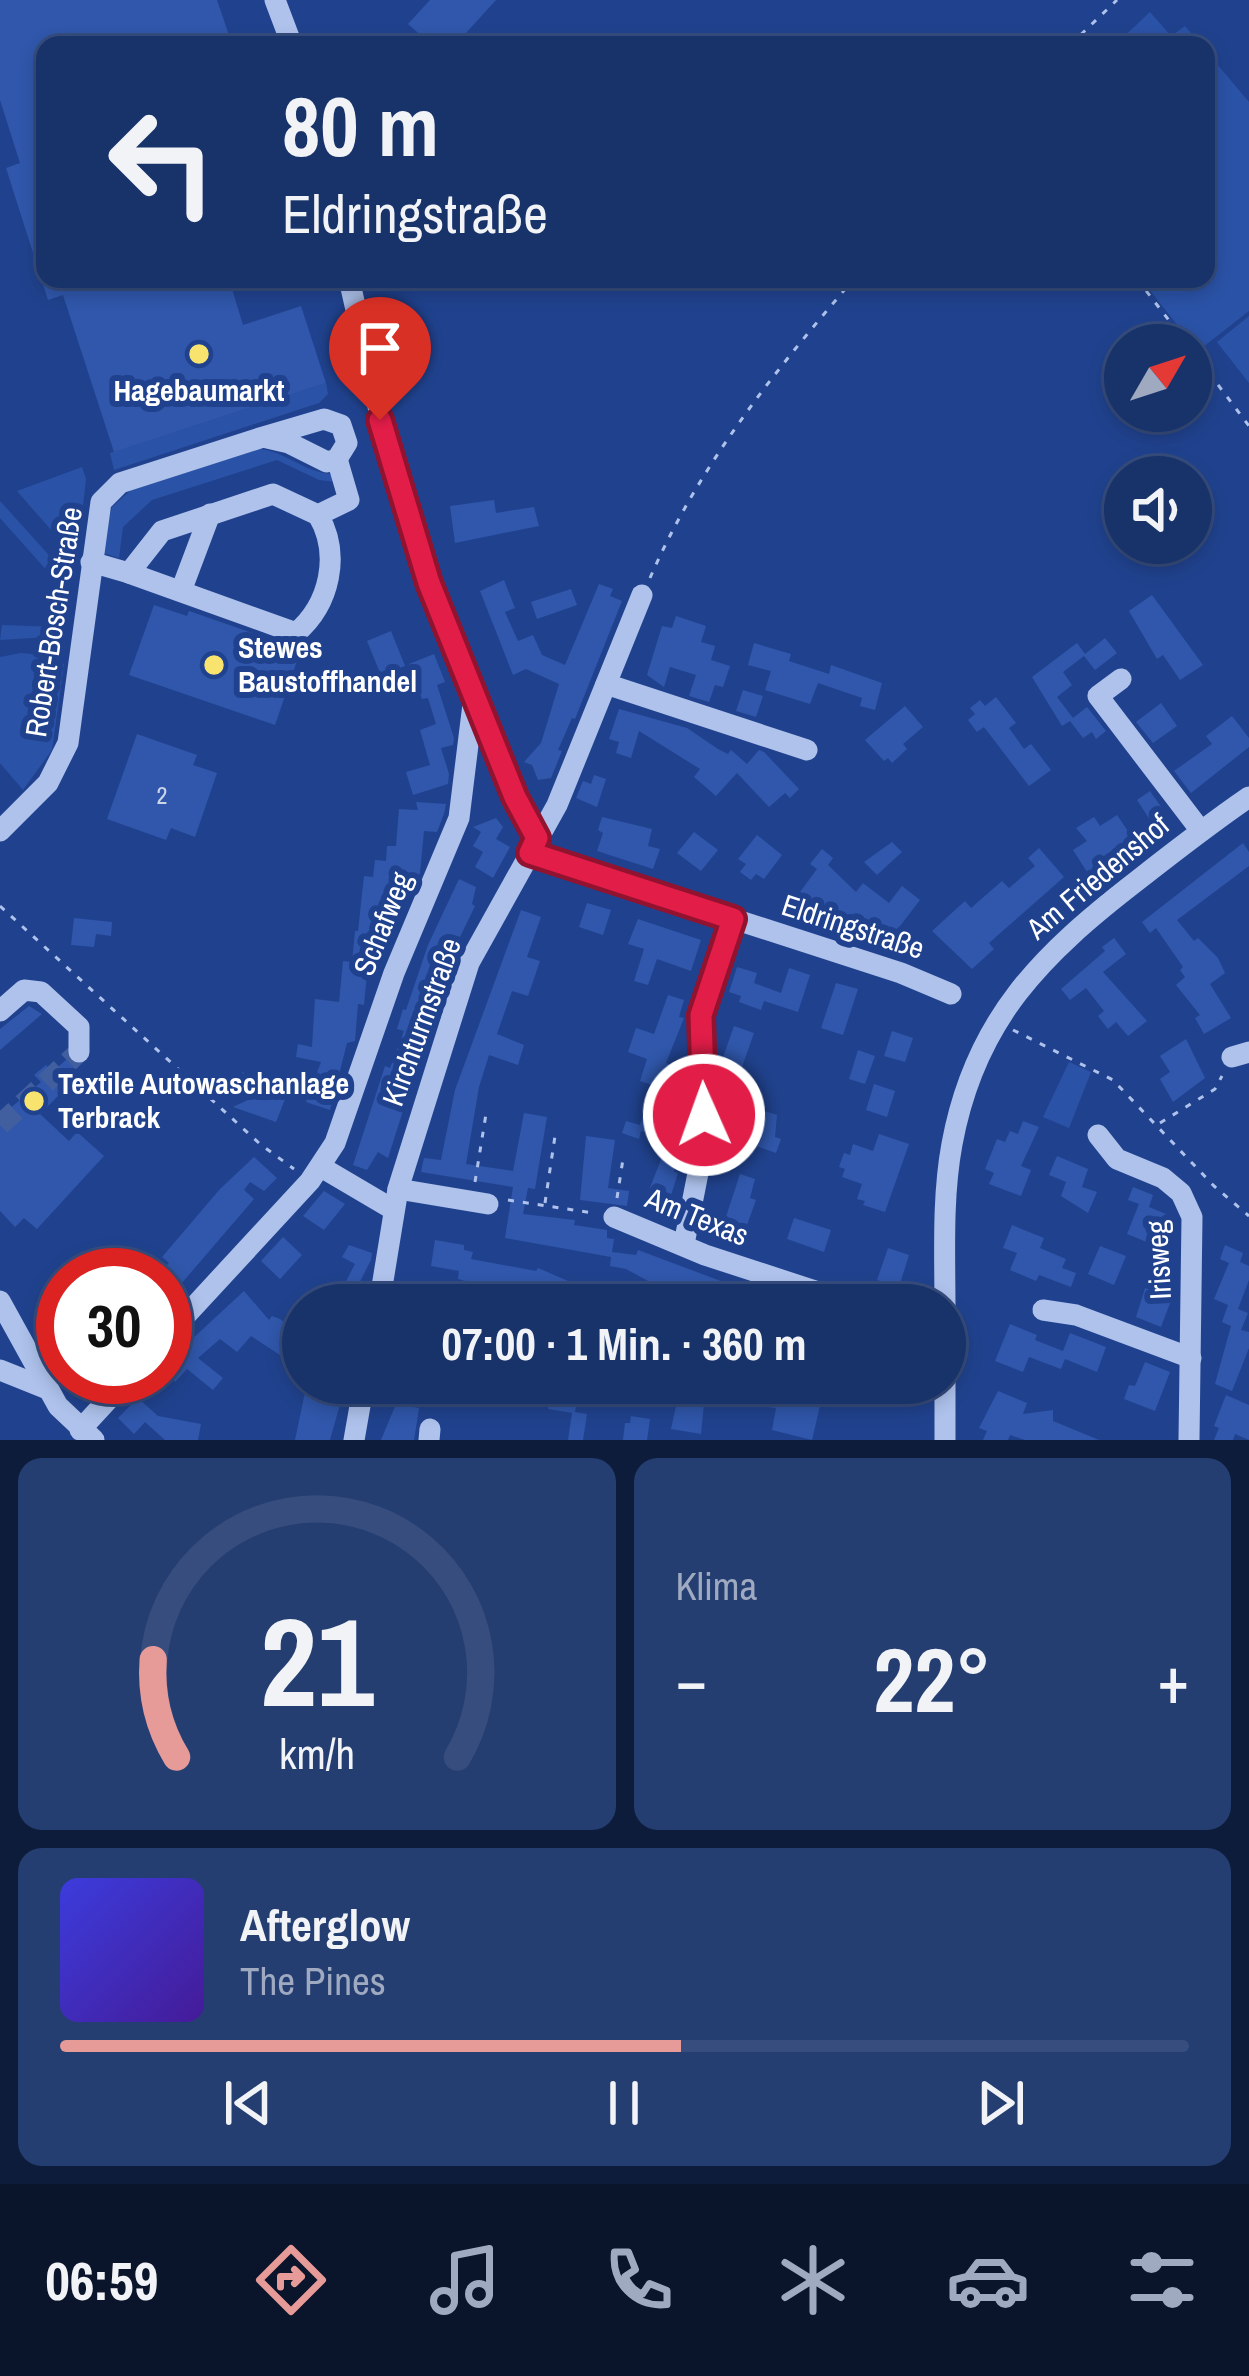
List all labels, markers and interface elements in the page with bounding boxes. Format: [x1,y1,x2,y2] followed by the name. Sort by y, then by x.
[282,69,439,182] text: 80 m
[84,84,240,240] icon: left
[282,177,548,250] text: Eldringstraße
[329,297,431,420] pin
[347,315,413,381] icon: arrive
[1104,324,1212,432] north arrow
[1104,324,1212,564] map controls
[186,341,212,367] marker: Hagebaumarkt
[114,370,284,410] place label: Hagebaumarkt
[1104,456,1212,564] button: sound
[15,504,91,740] street label: Robert-Bosch-Straße
[238,627,417,701] place label: Stewes Baustoffhandel
[201,652,227,678] marker: Stewes Baustoffhandel
[157,779,167,811] house number: 2
[1017,805,1177,948] street label: Am Friedenshof
[343,866,421,981] street label: Schafweg
[777,884,930,968] street label: Eldringstraße
[372,932,470,1111] street label: Kirchturmstraße
[641,1052,767,1178] position arrow
[58,1063,349,1137] place label: Textile Autowaschanlage Terbrack
[21,1088,47,1114] marker: Textile Autowaschanlage Terbrack
[639,1177,755,1255] street label: Am Texas
[1136,1219,1180,1301] street label: Irisweg
[36,1248,192,1404] speed limit sign: 30
[441,1313,807,1374] text: 07:00 · 1 Min. · 360 m
[676,1560,757,1612] text: Klima
[260,1577,374,1745] text: 21
[873,1619,991,1740] text: 22°
[676,1635,707,1724] text: −
[1157,1635,1189,1724] text: +
[279,1725,355,1782] text: km/h
[240,1894,410,1955] text: Afterglow
[240,1955,386,2007] text: The Pines
[215,2070,281,2136] icon: previous
[591,2070,657,2136] icon: pause
[968,2070,1034,2136] icon: next
[249,2238,333,2322] icon: directions
[423,2238,507,2322] icon: music
[597,2238,681,2322] icon: phone
[771,2238,855,2322] icon: climate
[946,2238,1030,2322] icon: car
[1120,2238,1204,2322] icon: filters
[45,2244,158,2317] text: 06:59

